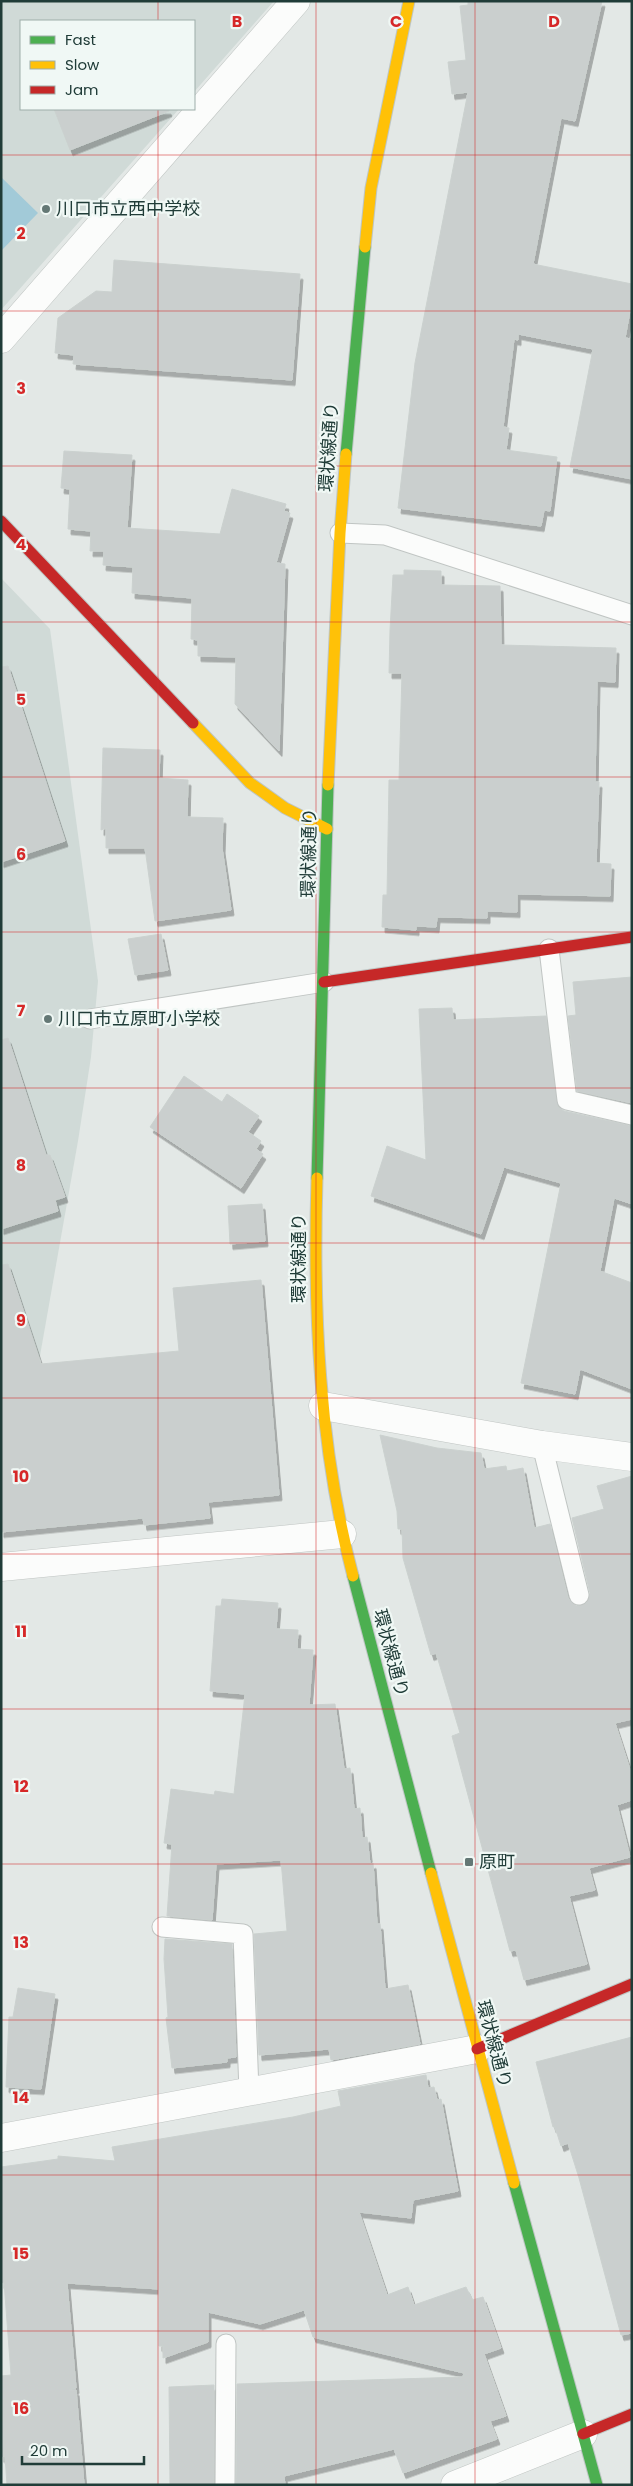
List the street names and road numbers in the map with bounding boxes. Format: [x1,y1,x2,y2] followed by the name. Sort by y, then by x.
[313,401,344,493] street label: 環状線通り
[295,808,322,898] street label: 環状線通り
[286,1213,311,1303] street label: 環状線通り
[368,1606,415,1700] street label: 環状線通り
[471,1997,518,2091] street label: 環状線通り

